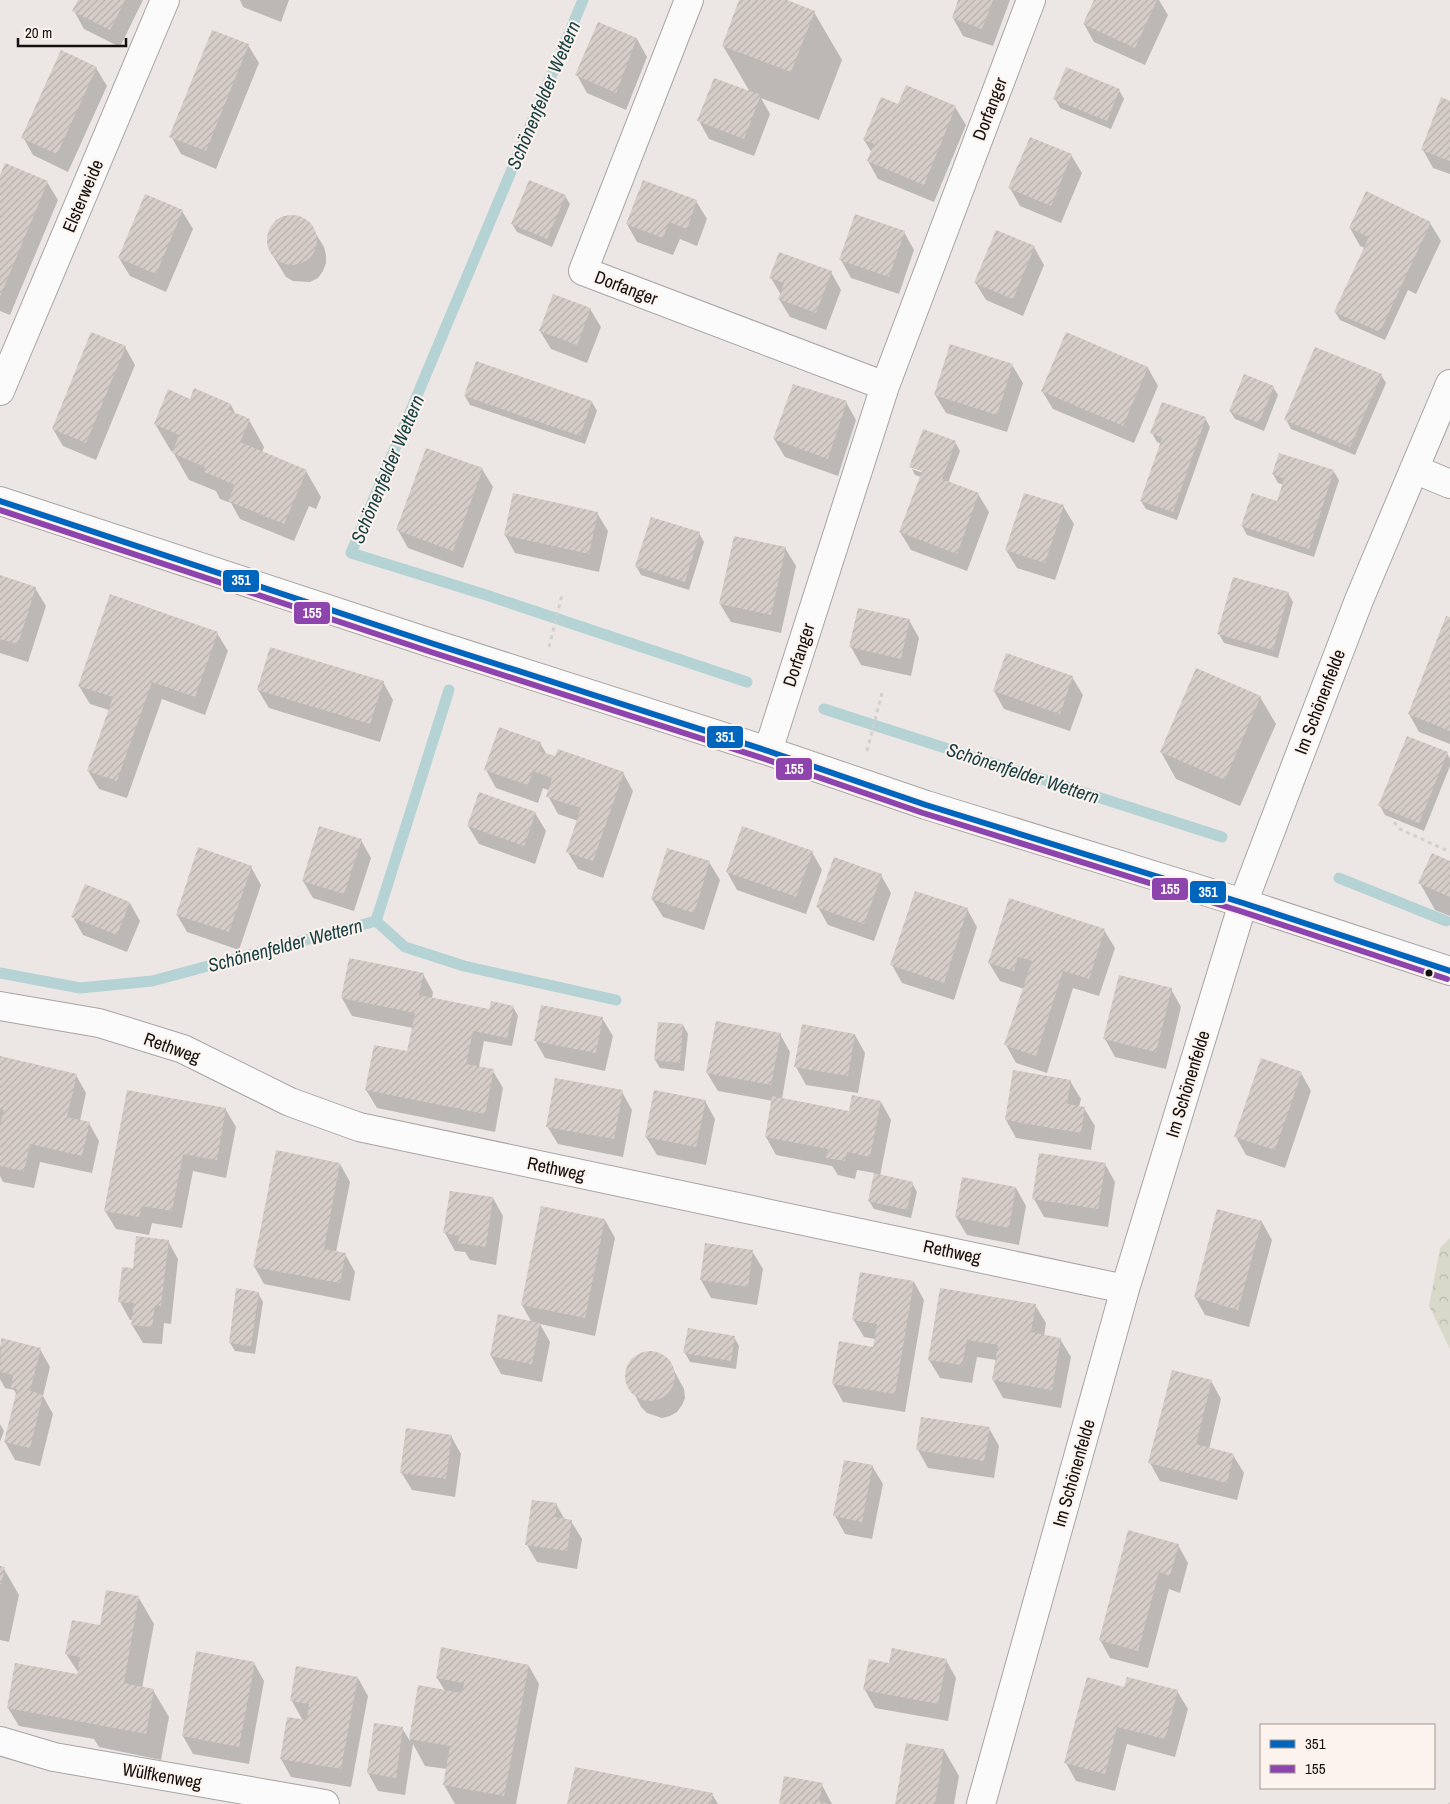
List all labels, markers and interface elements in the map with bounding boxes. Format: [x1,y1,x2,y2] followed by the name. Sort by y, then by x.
[18,15,125,47] scale bar
[500,17,586,173] water label: Schönenfelder Wettern
[25,22,52,43] text: 20 m
[966,74,1013,144] street label: Dorfanger
[56,155,109,236] street label: Elsterweide
[591,264,661,311] street label: Dorfanger
[344,391,430,547] water label: Schönenfelder Wettern
[222,569,260,593] line badge: 351
[231,571,251,589] text: 351
[293,601,331,625] line badge: 155
[302,604,322,622] text: 155
[776,620,821,690] street label: Dorfanger
[1288,646,1351,758] street label: Im Schönenfelde
[706,725,744,749] line badge: 351
[715,728,735,746] text: 351
[943,736,1103,810] water label: Schönenfelder Wettern
[775,757,813,781] line badge: 155
[784,760,804,778] text: 155
[1151,877,1189,901] line badge: 155
[1160,880,1180,898] text: 155
[1189,880,1227,904] line badge: 351
[1198,883,1218,901] text: 351
[205,912,365,978] water label: Schönenfelder Wettern
[1424,968,1434,978] unlabelled marker
[141,1026,205,1070] street label: Rethweg
[1159,1027,1216,1140] street label: Im Schönenfelde
[525,1150,588,1187] street label: Rethweg
[921,1233,984,1270] street label: Rethweg
[1046,1416,1101,1530] street label: Im Schönenfelde
[1260,1724,1435,1789] legend
[1305,1733,1326,1754] text: 351
[120,1756,204,1795] street label: Wülfkenweg
[1305,1758,1326,1779] text: 155

